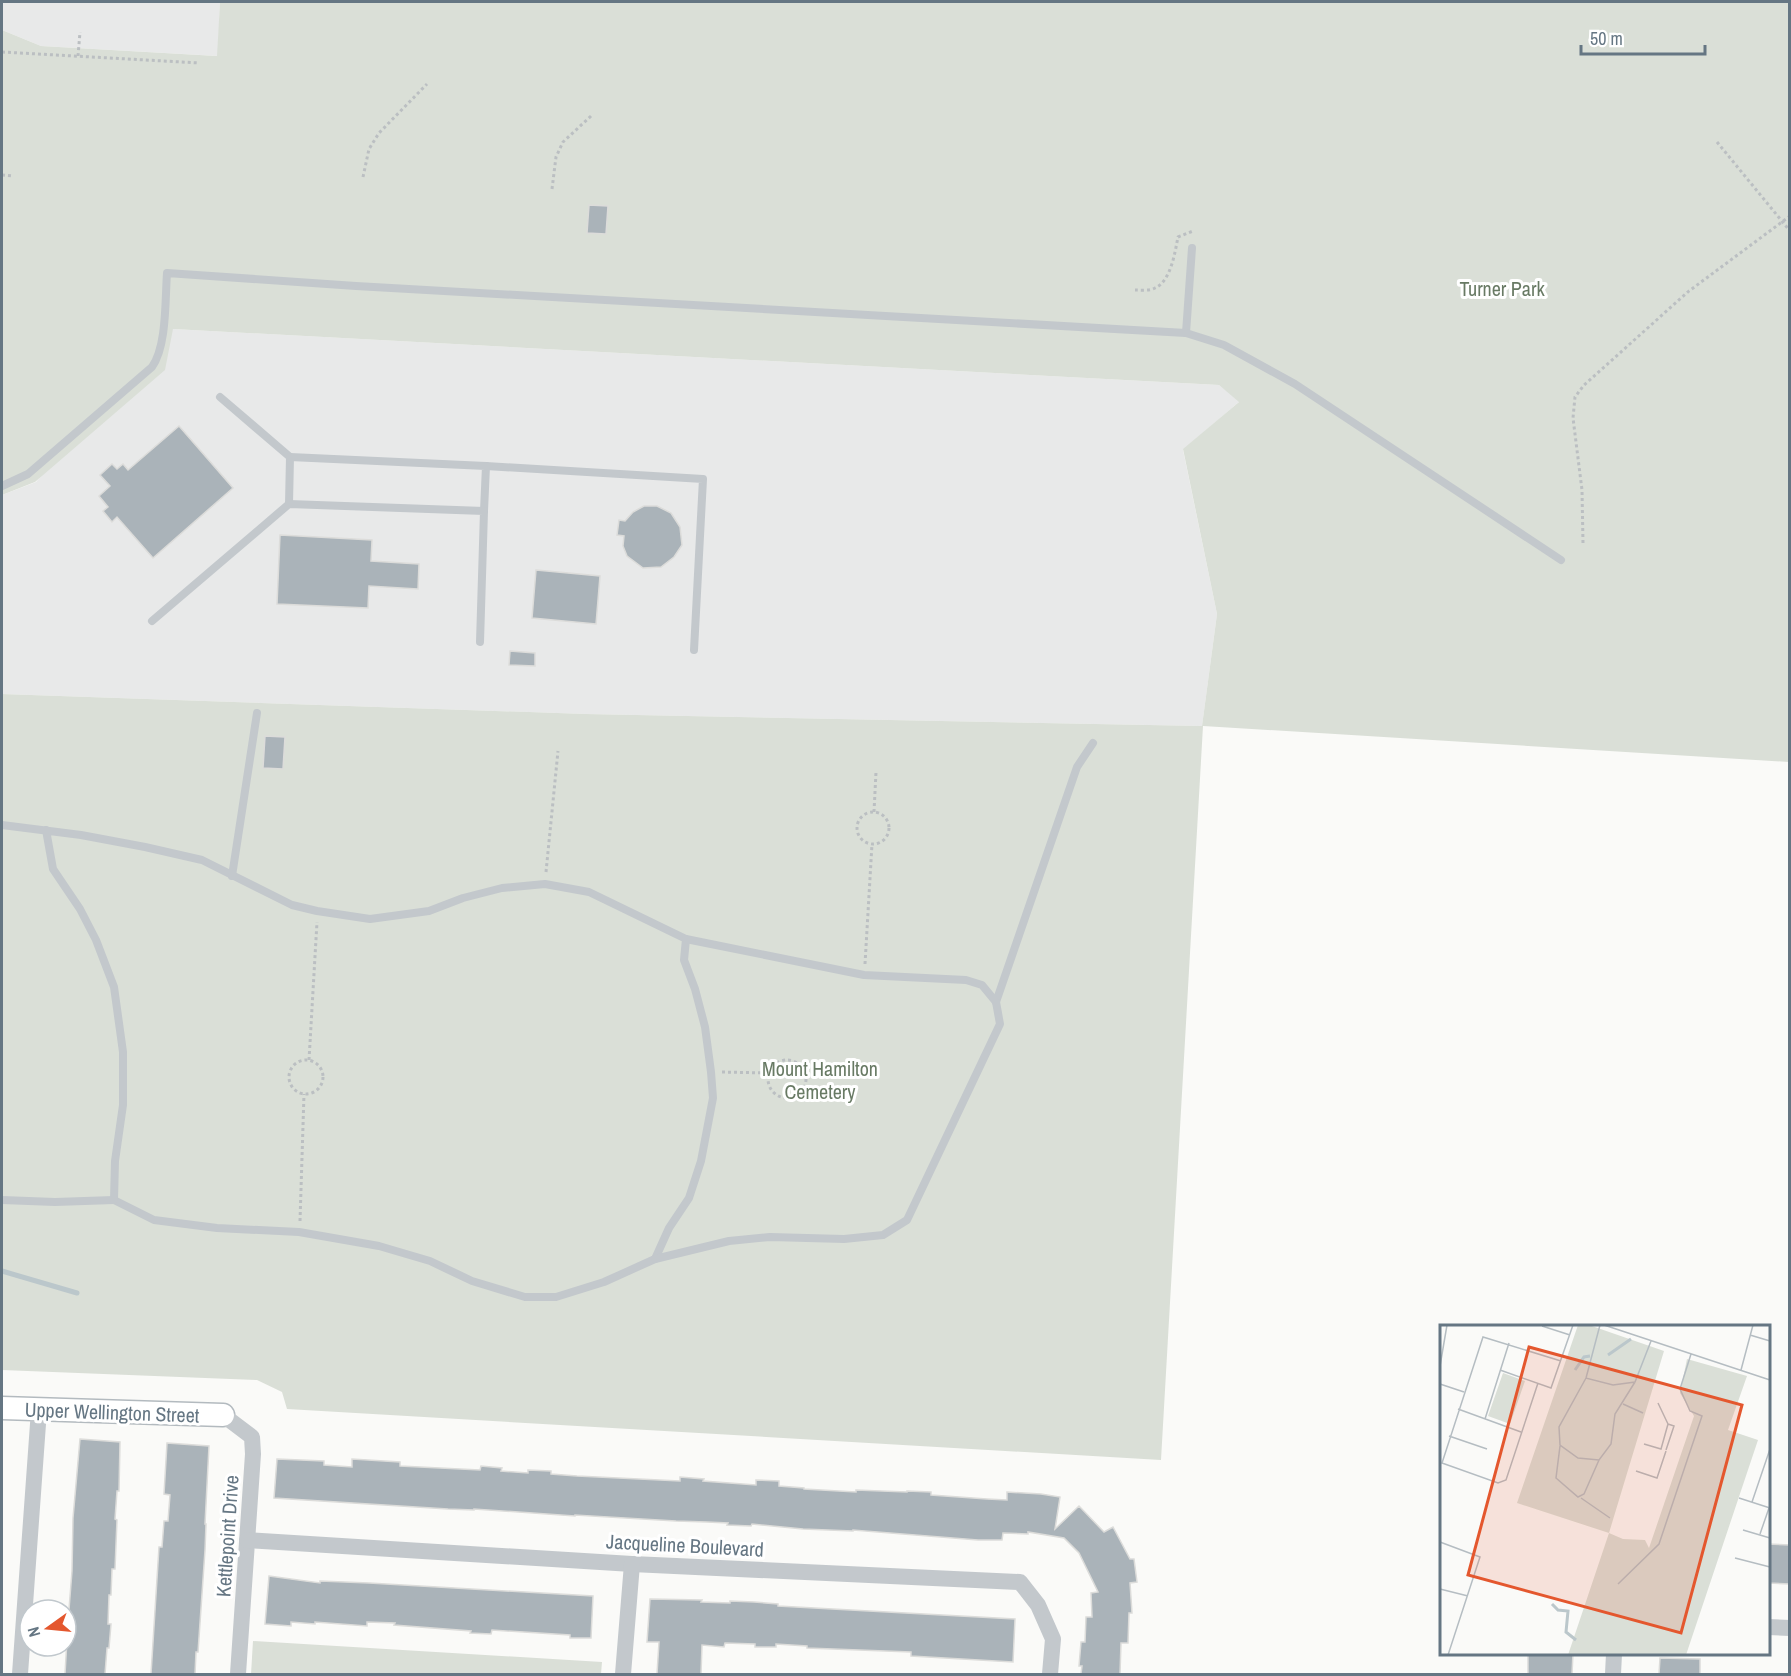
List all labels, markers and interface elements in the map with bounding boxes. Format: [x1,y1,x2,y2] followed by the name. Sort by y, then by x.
[1581,18,1706,56] scale bar
[1590,26,1623,51] text: 50 m
[1459,275,1545,302] park label: Turner Park
[762,1055,878,1105] park label: Mount Hamilton Cemetery
[1440,1325,1770,1655] inset map
[24,1395,200,1429] street label: Upper Wellington Street
[209,1474,245,1598] street label: Kettlepoint Drive
[606,1527,764,1563] street label: Jacqueline Boulevard
[18,1598,78,1658] north arrow
[22,1624,45,1639] text: N

